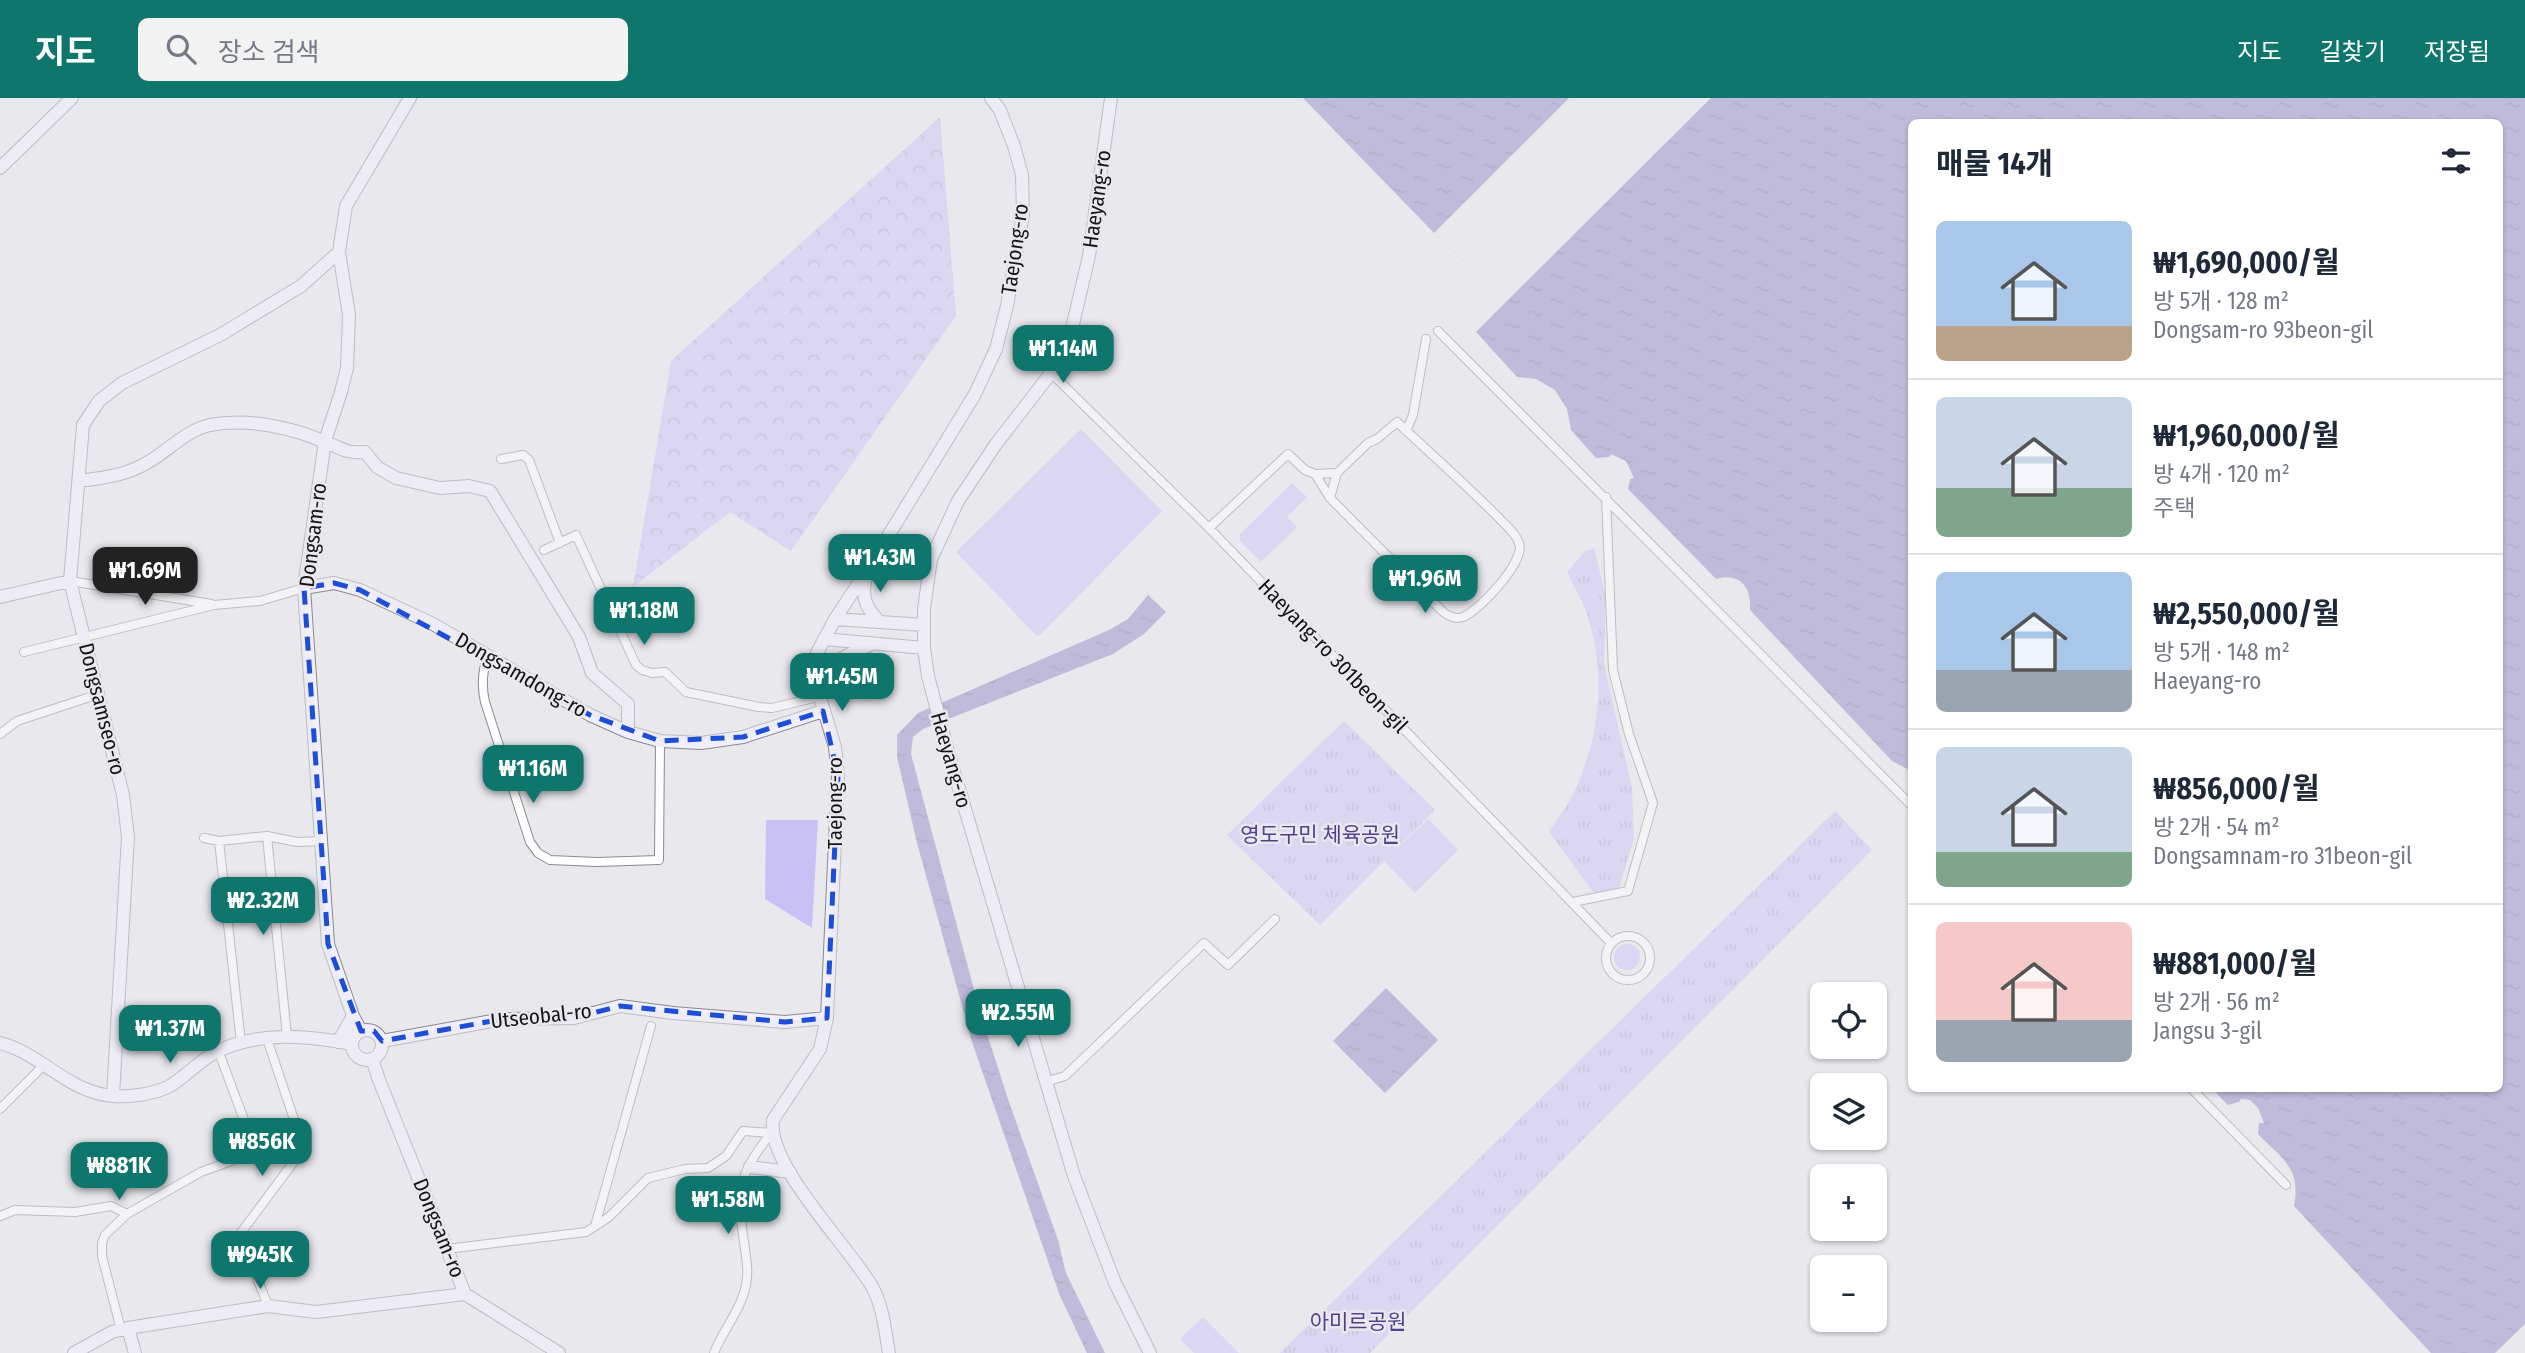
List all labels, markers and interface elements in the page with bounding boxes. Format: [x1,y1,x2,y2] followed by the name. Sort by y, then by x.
[138,18,628,81] search box
[162,30,200,68] icon: search
[35,32,96,72] text: 지도
[218,37,320,68] text: 장소 검색
[2237,38,2282,66] text: 지도
[2320,38,2386,66] text: 길찾기
[2424,38,2490,66] text: 저장됨
[2437,142,2475,180] icon: filters
[1936,146,2053,182] text: 매물 14개
[1077,148,1117,250] street label: Haeyang-ro
[996,202,1034,296] street label: Taejong-ro
[2153,245,2340,281] text: ₩1,690,000/월
[1992,249,2076,333] icon: home
[2153,287,2289,315] text: 방 5개 · 128 m²
[2153,316,2373,344] text: Dongsam-ro 93beon-gil
[1006,326,1120,385] pin: ₩1.14M
[1029,334,1097,362] text: ₩1.14M
[2153,418,2340,454] text: ₩1,960,000/월
[1992,425,2076,509] icon: home
[2153,460,2290,488] text: 방 4개 · 120 m²
[294,481,332,589] street label: Dongsam-ro
[2153,494,2195,522] text: 주택
[823,534,937,594] pin: ₩1.43M
[844,543,916,571] text: ₩1.43M
[88,547,202,607] pin: ₩1.69M
[109,556,181,584] text: ₩1.69M
[1368,556,1482,615] pin: ₩1.96M
[1389,564,1461,592] text: ₩1.96M
[1253,574,1414,739] street label: Haeyang-ro 301beon-gil
[587,588,701,647] pin: ₩1.18M
[610,596,678,624] text: ₩1.18M
[2153,596,2340,632] text: ₩2,550,000/월
[1992,600,2076,684] icon: home
[450,627,592,723] street label: Dongsamdong-ro
[2153,638,2290,666] text: 방 5개 · 148 m²
[73,640,131,778] street label: Dongsamseo-ro
[785,654,899,713] pin: ₩1.45M
[806,662,878,690] text: ₩1.45M
[2153,667,2261,695] text: Haeyang-ro
[925,709,977,811] street label: Haeyang-ro
[476,746,590,805] pin: ₩1.16M
[499,754,567,782] text: ₩1.16M
[822,757,848,849] street label: Taejong-ro
[2153,771,2320,807] text: ₩856,000/월
[1992,775,2076,859] icon: home
[2153,813,2280,841] text: 방 2개 · 54 m²
[1240,822,1400,848] park label: 영도구민 체육공원
[2153,842,2412,870] text: Dongsamnam-ro 31beon-gil
[206,878,320,937] pin: ₩2.32M
[227,886,299,914] text: ₩2.32M
[2153,946,2317,982] text: ₩881,000/월
[1992,950,2076,1034] icon: home
[1810,982,1887,1332] map controls
[1810,982,1887,1059] button: locate
[2153,988,2280,1016] text: 방 2개 · 56 m²
[961,990,1075,1049] pin: ₩2.55M
[489,998,593,1034] street label: Utseobal-ro
[982,998,1054,1026] text: ₩2.55M
[113,1006,227,1065] pin: ₩1.37M
[135,1014,205,1042] text: ₩1.37M
[2153,1017,2262,1045] text: Jangsu 3-gil
[1810,1073,1887,1150] button: layers
[213,1118,311,1178] pin: ₩856K
[229,1127,295,1155] text: ₩856K
[70,1142,168,1202] pin: ₩881K
[87,1151,151,1179] text: ₩881K
[1810,1164,1887,1241] button: +
[407,1175,471,1281] street label: Dongsam-ro
[671,1176,785,1236] pin: ₩1.58M
[692,1185,764,1213] text: ₩1.58M
[211,1232,309,1291] pin: ₩945K
[227,1240,293,1268] text: ₩945K
[1810,1255,1887,1332] button: −
[1310,1309,1406,1335] park label: 아미르공원

